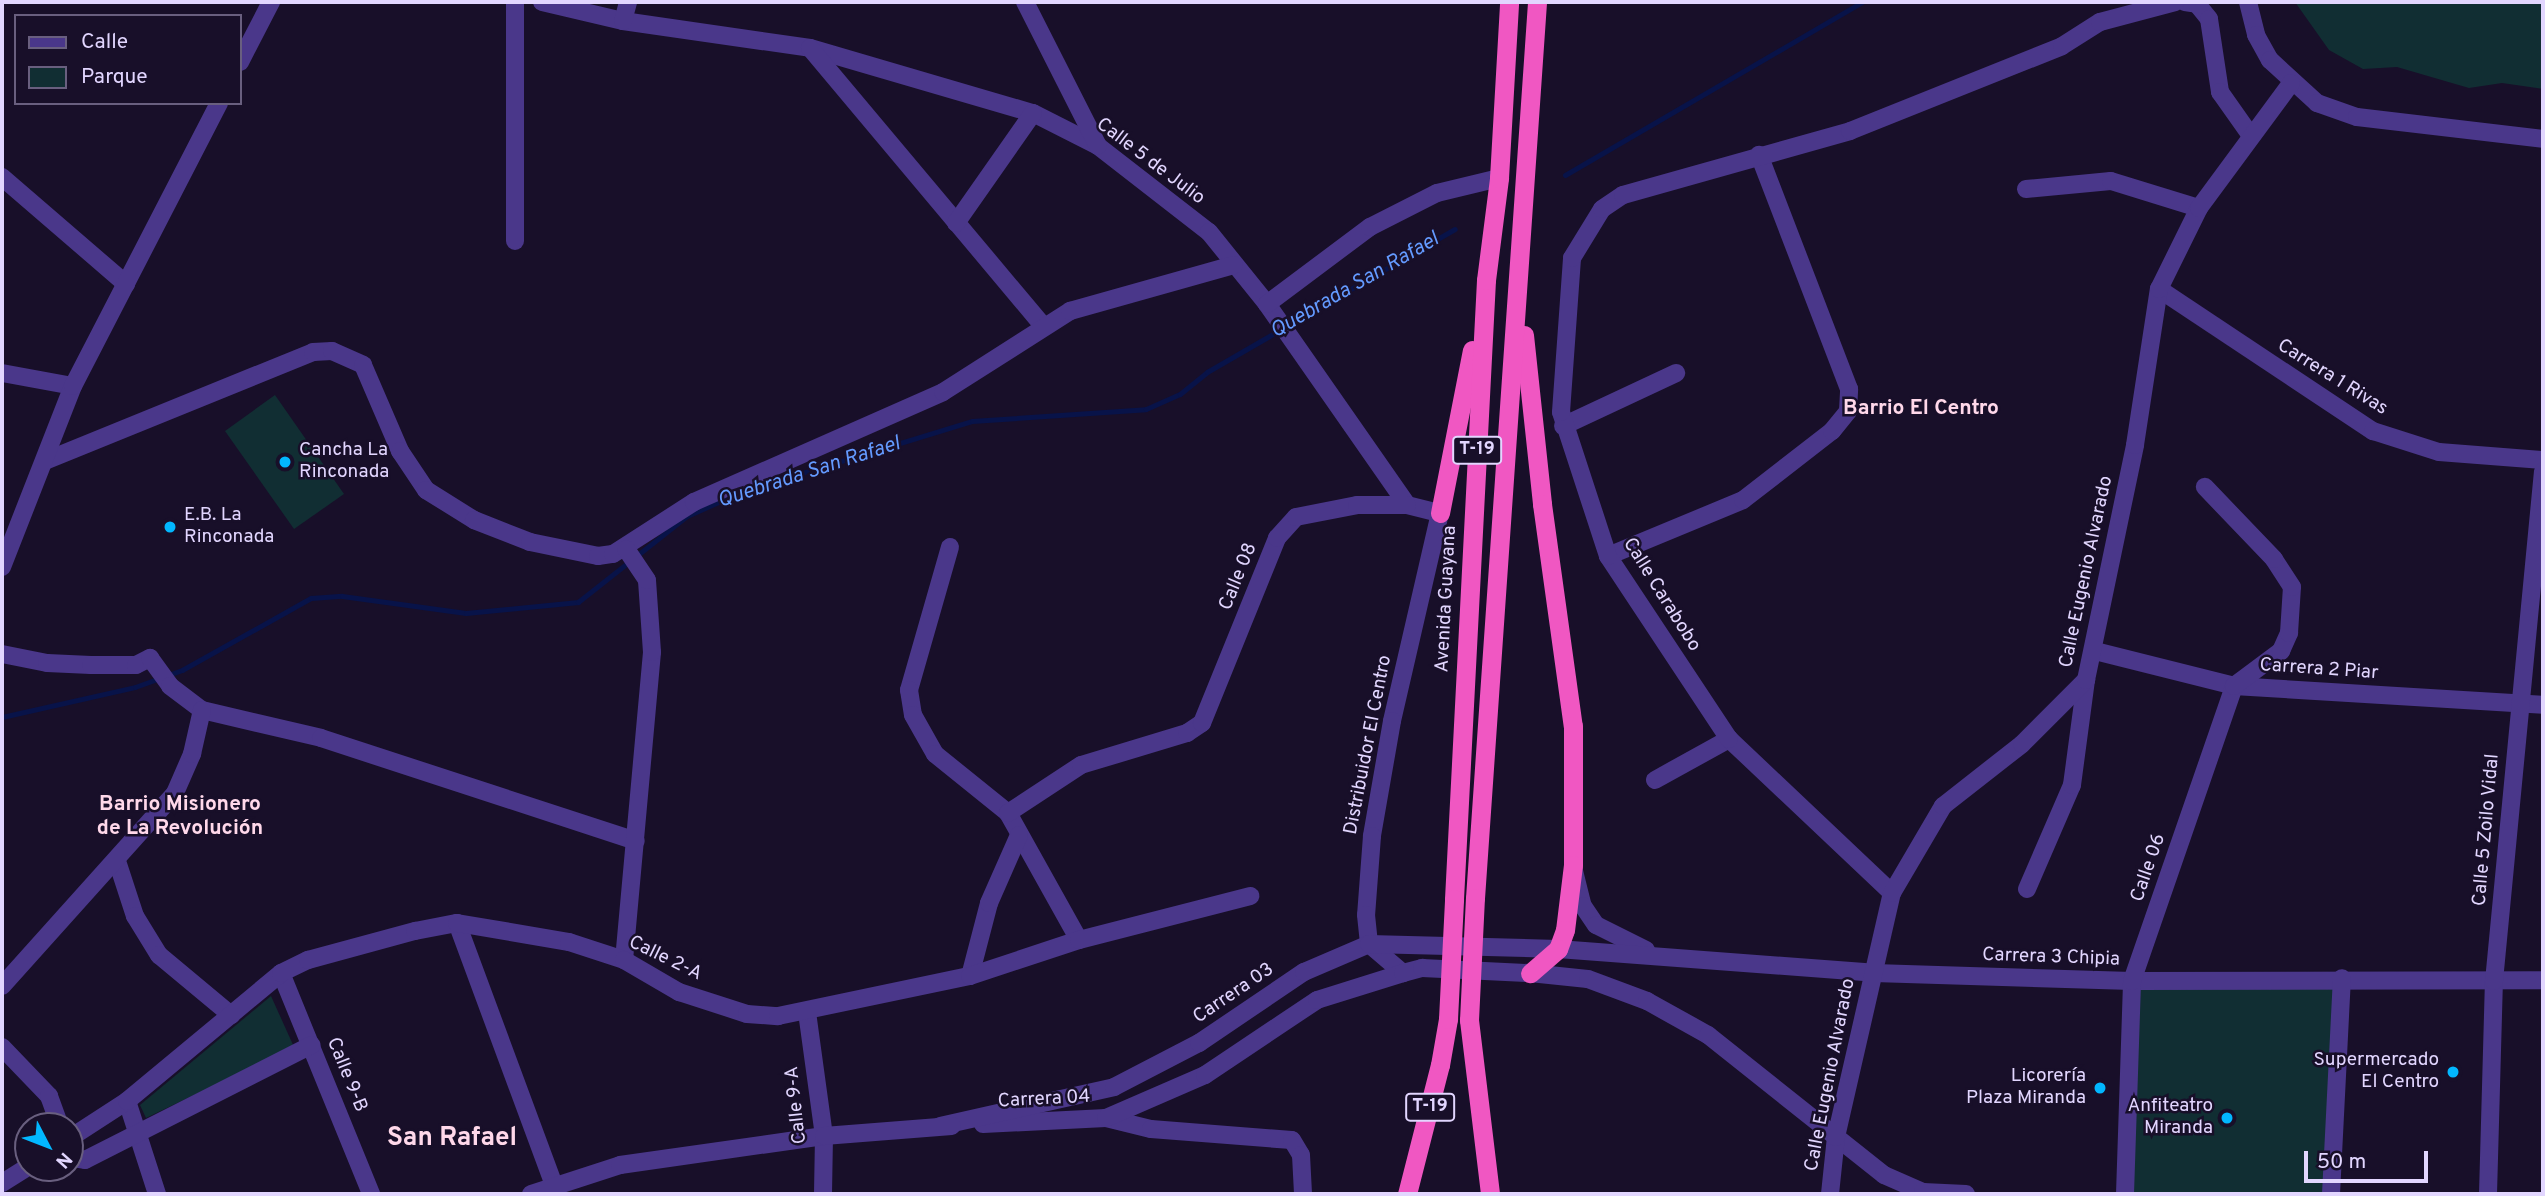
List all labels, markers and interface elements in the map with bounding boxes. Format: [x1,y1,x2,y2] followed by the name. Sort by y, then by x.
[14,14,242,105] legend
[81,29,128,56] text: Calle
[81,64,148,91] text: Parque
[1091,114,1209,210] street label: Calle 5 de Julio
[1266,227,1444,345] water label: Quebrada San Rafael
[2273,335,2391,421] street label: Carrera 1 Rivas
[1843,396,1999,422] district label: Barrio El Centro
[715,432,903,514] water label: Quebrada San Rafael
[1451,436,1503,464] road number: T-19
[299,440,389,484] place label: Cancha La Rinconada
[277,454,293,470] marker: Cancha La Rinconada
[2055,473,2119,671] street label: Calle Eugenio Alvarado
[184,505,274,549] place label: E.B. La Rinconada
[162,519,178,535] marker: E.B. La Rinconada
[1432,525,1462,673] street label: Avenida Guayana
[1617,534,1705,656] street label: Calle Carabobo
[1215,540,1263,614] street label: Calle 08
[1340,653,1398,837] street label: Distribuidor El Centro
[2259,654,2379,686] street label: Carrera 2 Piar
[2469,753,2505,907] street label: Calle 5 Zoilo Vidal
[97,792,263,842] district label: Barrio Misionero de La Revolución
[2127,831,2171,905] street label: Calle 06
[625,931,705,987] street label: Calle 2-A
[1982,944,2120,972] street label: Carrera 3 Chipia
[1189,959,1279,1029] street label: Carrera 03
[1801,976,1861,1174] street label: Calle Eugenio Alvarado
[321,1035,371,1115] street label: Calle 9-B
[2313,1050,2439,1094] place label: Supermercado El Centro
[2445,1064,2461,1080] marker: Supermercado El Centro
[782,1065,812,1145] street label: Calle 9-A
[1966,1066,2086,1110] place label: Licorería Plaza Miranda
[2092,1080,2108,1096] marker: Licorería Plaza Miranda
[997,1086,1091,1114] street label: Carrera 04
[1404,1092,1456,1122] road number: T-19
[2127,1096,2213,1140] place label: Anfiteatro Miranda
[2219,1110,2235,1126] marker: Anfiteatro Miranda
[14,1112,84,1182] north arrow
[387,1123,517,1155] district label: San Rafael
[2307,1136,2431,1180] scale bar
[50,1147,77,1173] text: N
[2317,1149,2366,1176] text: 50 m

